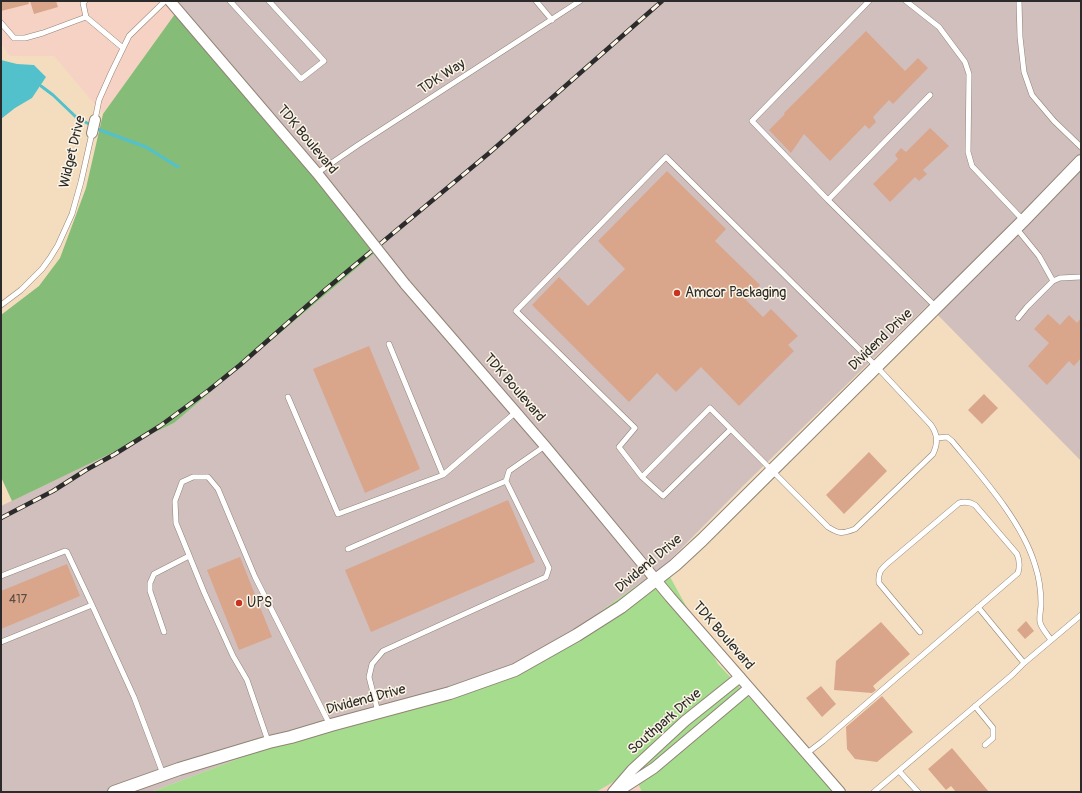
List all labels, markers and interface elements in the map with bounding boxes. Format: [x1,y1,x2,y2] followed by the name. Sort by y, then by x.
[415,56,469,98] street label: TDK Way
[273,102,341,178] street label: TDK Boulevard
[57,114,89,190] street label: Widget Drive
[685,285,786,301] place label: Amcor Packaging
[672,288,682,298] marker: Amcor Packaging
[846,306,916,374] street label: Dividend Drive
[480,350,548,426] street label: TDK Boulevard
[612,531,686,597] street label: Dividend Drive
[9,593,27,607] house number: 417
[247,595,272,611] place label: UPS
[234,598,244,608] marker: UPS
[689,598,757,674] street label: TDK Boulevard
[324,681,408,719] street label: Dividend Drive
[625,686,705,758] street label: Southpark Drive

